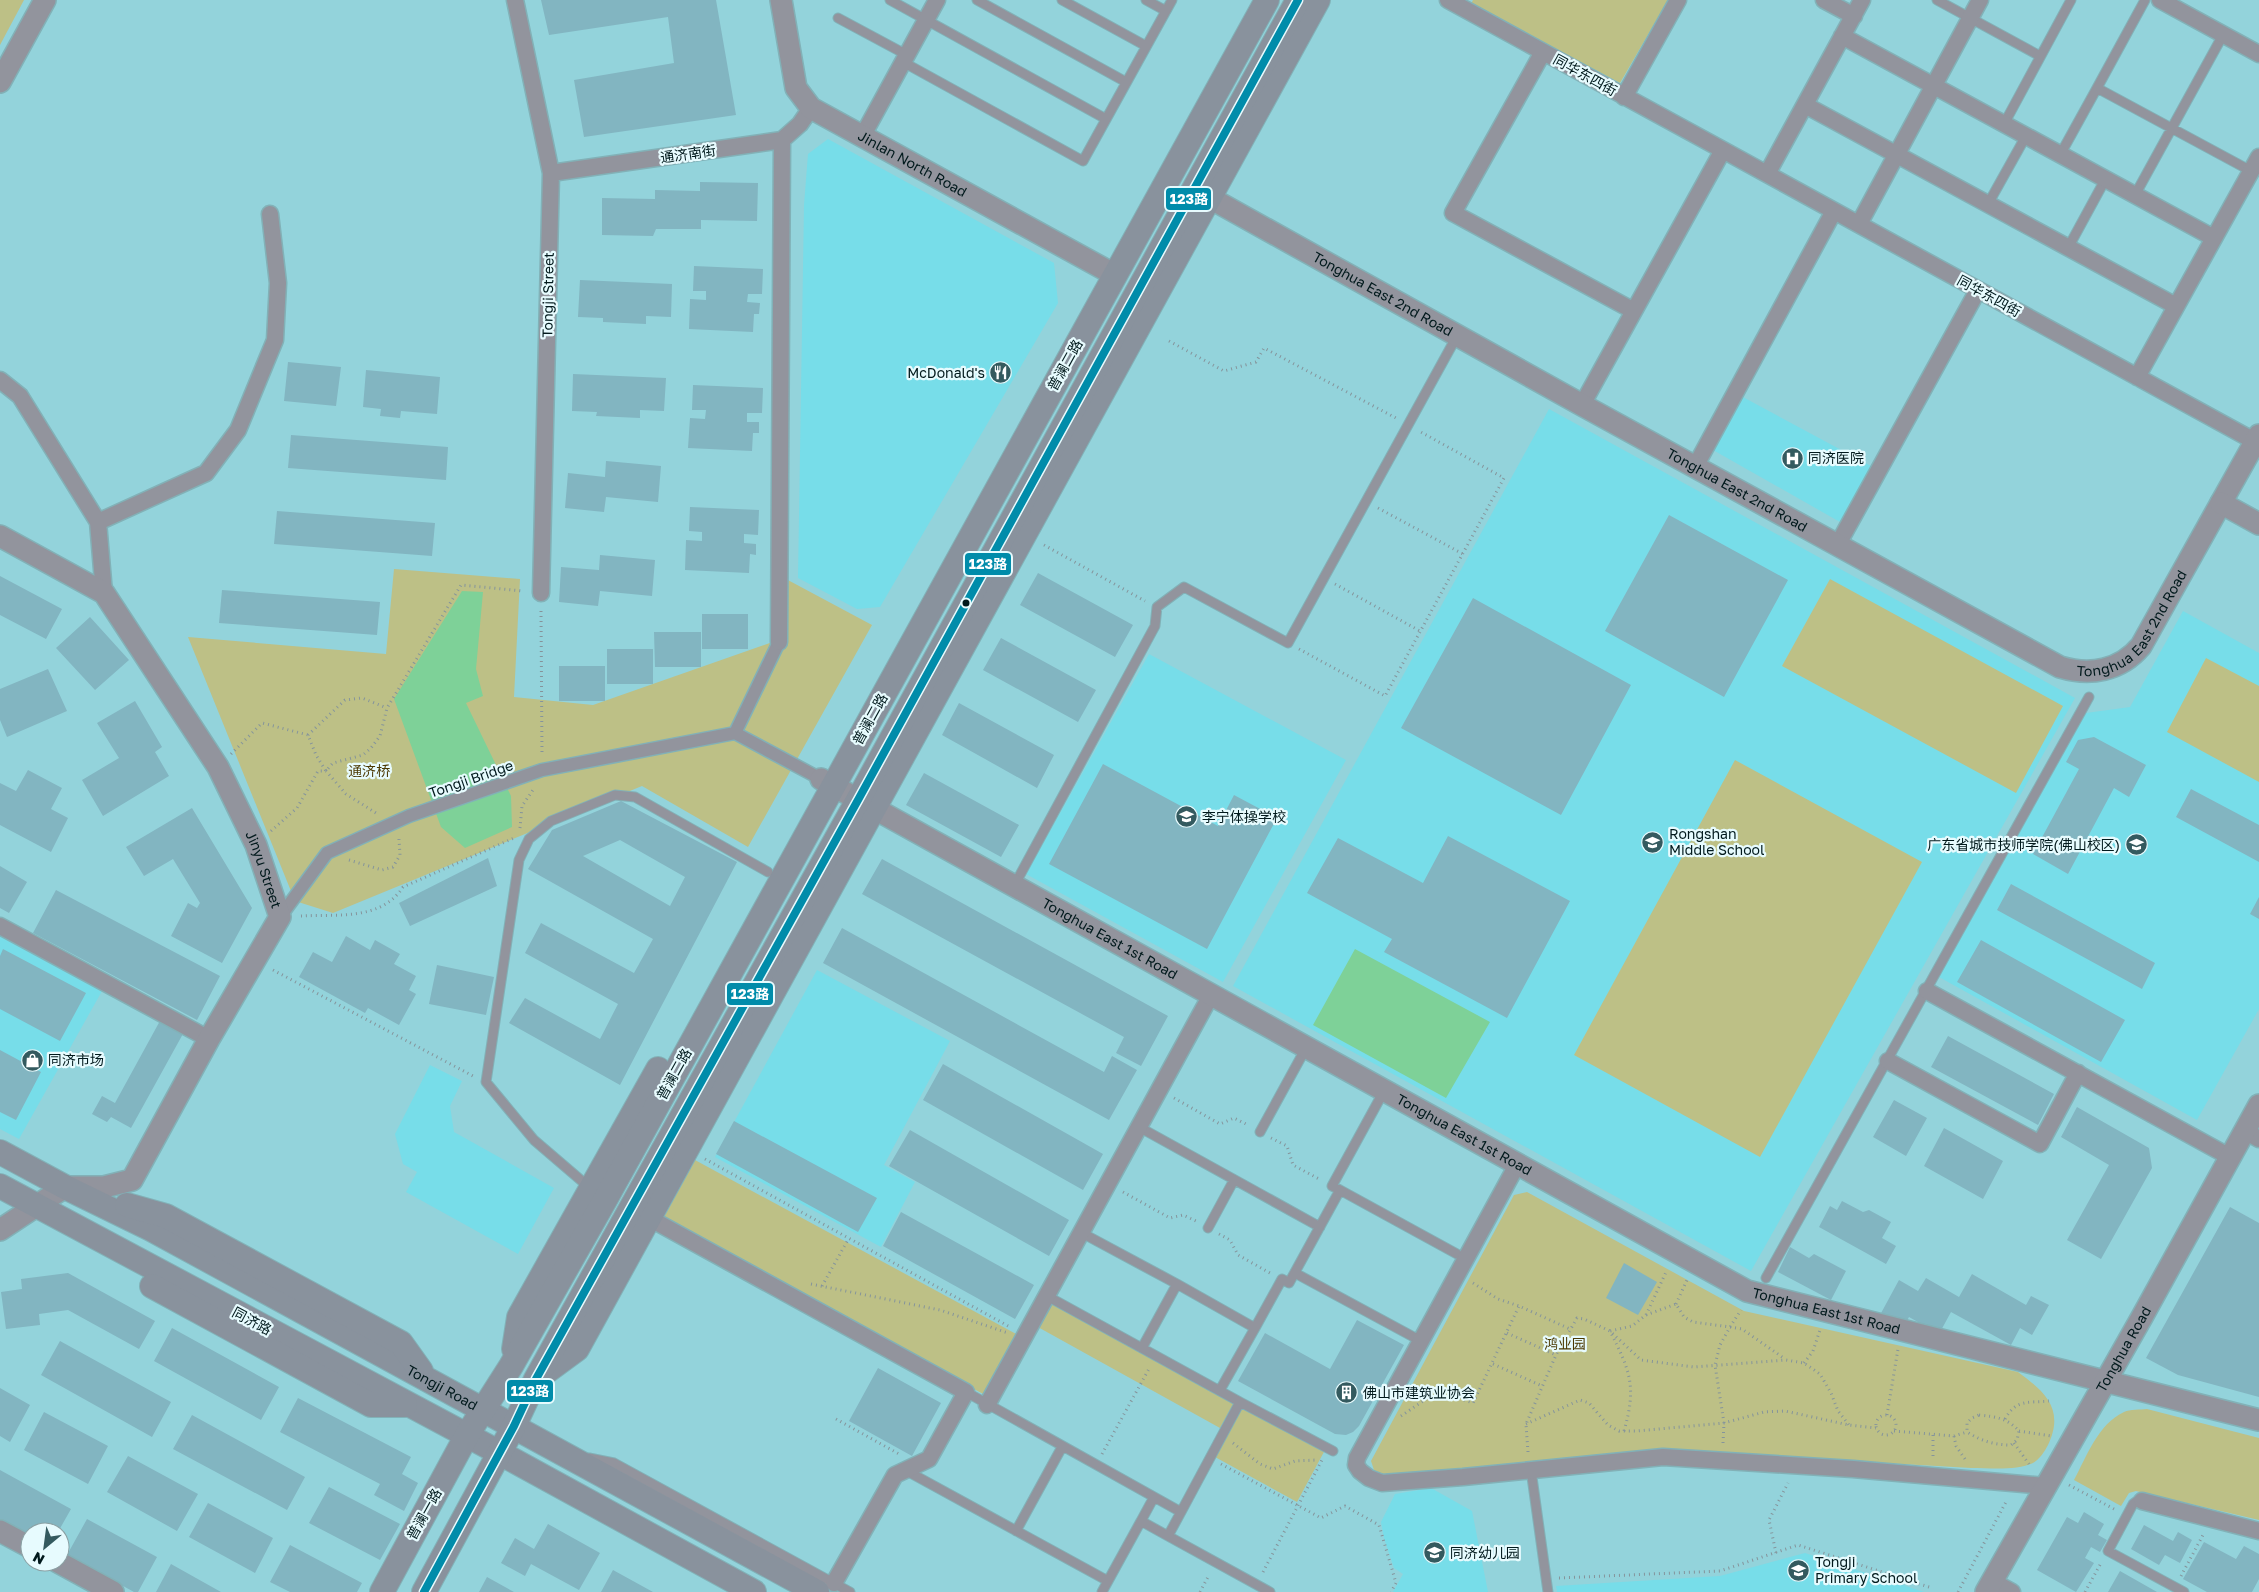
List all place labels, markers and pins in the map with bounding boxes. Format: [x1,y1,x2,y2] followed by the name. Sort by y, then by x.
[989,361,1013,385] restaurant icon: McDonald's
[907,364,985,381] place label: McDonald's
[1780,446,1804,470] hospital icon: 同济医院
[1808,449,1864,466] place label: 同济医院
[961,598,971,608] unlabelled marker
[1174,805,1198,829] school or university icon: 李宁体操学校
[1202,808,1286,825] place label: 李宁体操学校
[1669,825,1764,858] place label: Rongshan Middle School
[1641,830,1665,854] school or university icon: Rongshan Middle School
[2124,833,2148,857] school or university icon: 广东省城市技师学院(佛山校区)
[1927,836,2120,853] place label: 广东省城市技师学院(佛山校区)
[20,1048,44,1072] shop icon: 同济市场
[48,1051,104,1068] place label: 同济市场
[1335,1381,1359,1405] building icon: 佛山市建筑业协会
[1363,1384,1475,1401] place label: 佛山市建筑业协会
[1422,1541,1446,1565] school or university icon: 同济幼儿园
[1450,1544,1520,1561] place label: 同济幼儿园
[1815,1553,1917,1586] place label: Tongji Primary School
[1787,1558,1811,1582] school or university icon: Tongji Primary School

